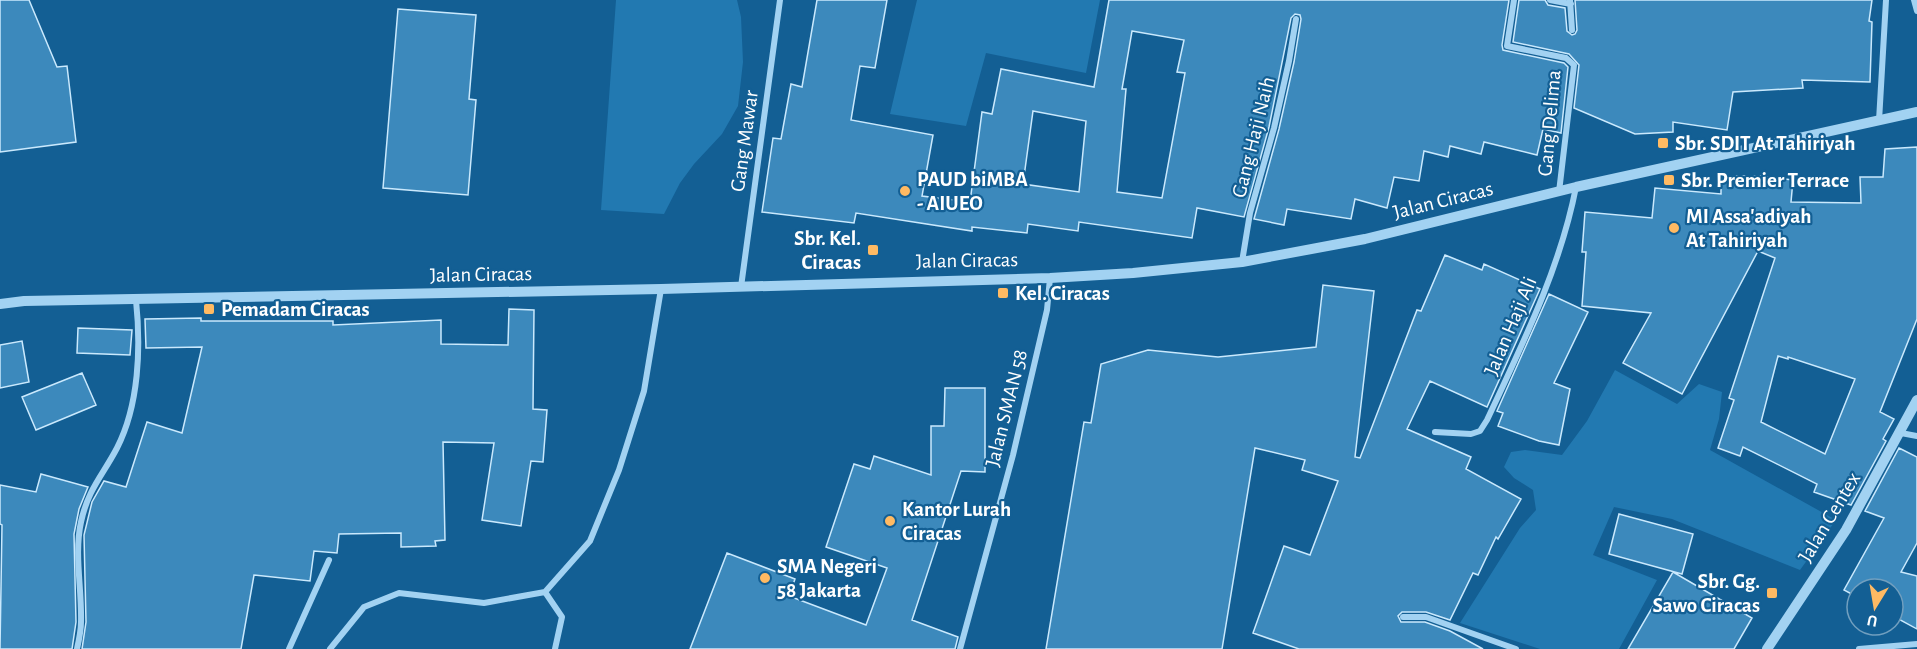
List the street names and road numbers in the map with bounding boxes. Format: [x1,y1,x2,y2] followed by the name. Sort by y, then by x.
[1534,69,1565,177] street label: Gang Delima
[1228,75,1279,200] street label: Gang Haji Naih
[727,89,762,193] street label: Gang Mawar
[1391,178,1495,223] street label: Jalan Ciracas
[916,249,1018,272] street label: Jalan Ciracas
[430,263,532,286] street label: Jalan Ciracas
[1480,274,1541,379] street label: Jalan Haji Ali
[982,347,1031,469] street label: Jalan SMAN 58
[1794,469,1864,566] street label: Jalan Centex

